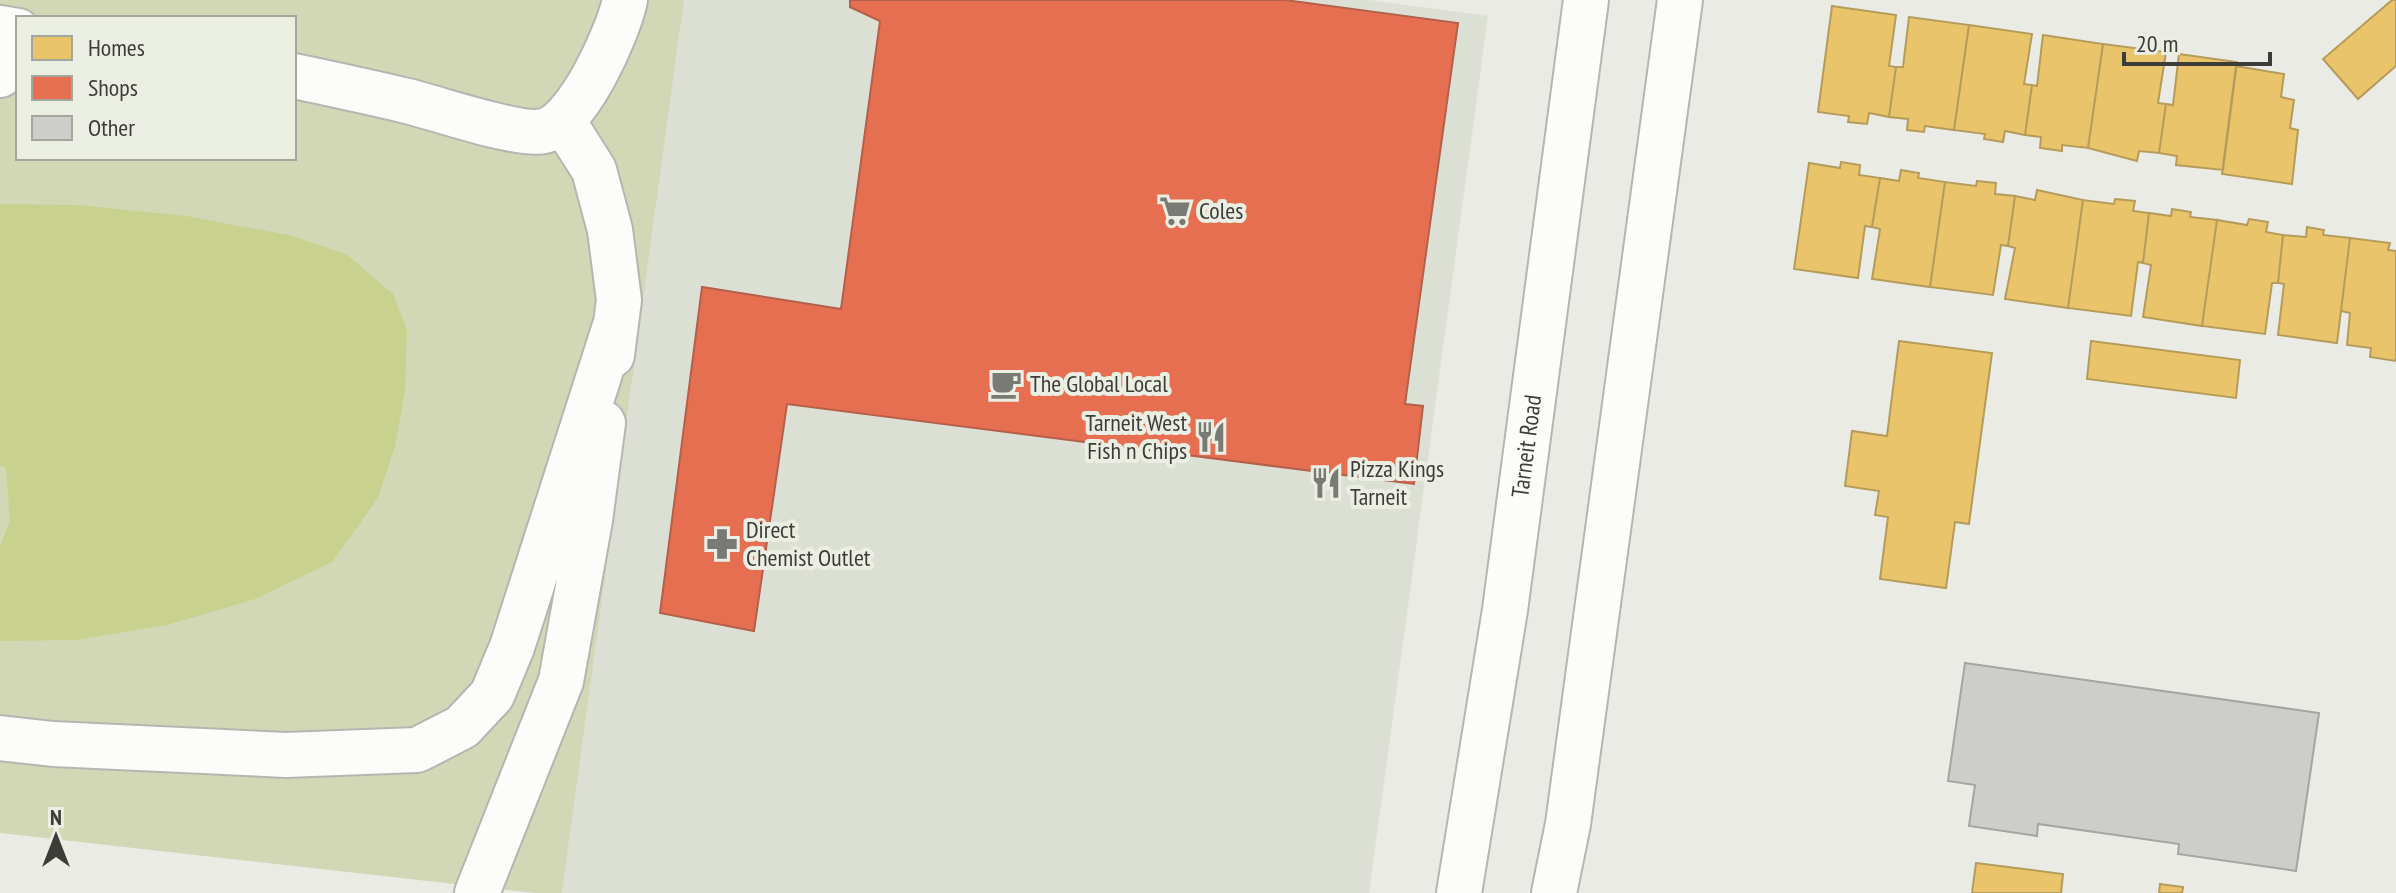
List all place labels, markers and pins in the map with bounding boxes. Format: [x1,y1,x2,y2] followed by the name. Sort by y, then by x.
[1158,194,1192,228] supermarket icon: Coles
[1199,195,1243,226] place label: Coles
[989,367,1023,401] cafe icon: The Global Local
[1030,368,1168,399] place label: The Global Local
[1085,407,1187,466] place label: Tarneit West Fish n Chips
[1194,420,1228,454] restaurant icon: Tarneit West Fish n Chips
[1350,453,1444,512] place label: Pizza Kings Tarneit
[1309,466,1343,500] restaurant icon: Pizza Kings Tarneit
[746,514,871,573] place label: Direct Chemist Outlet
[705,527,739,561] pharmacy icon: Direct Chemist Outlet

